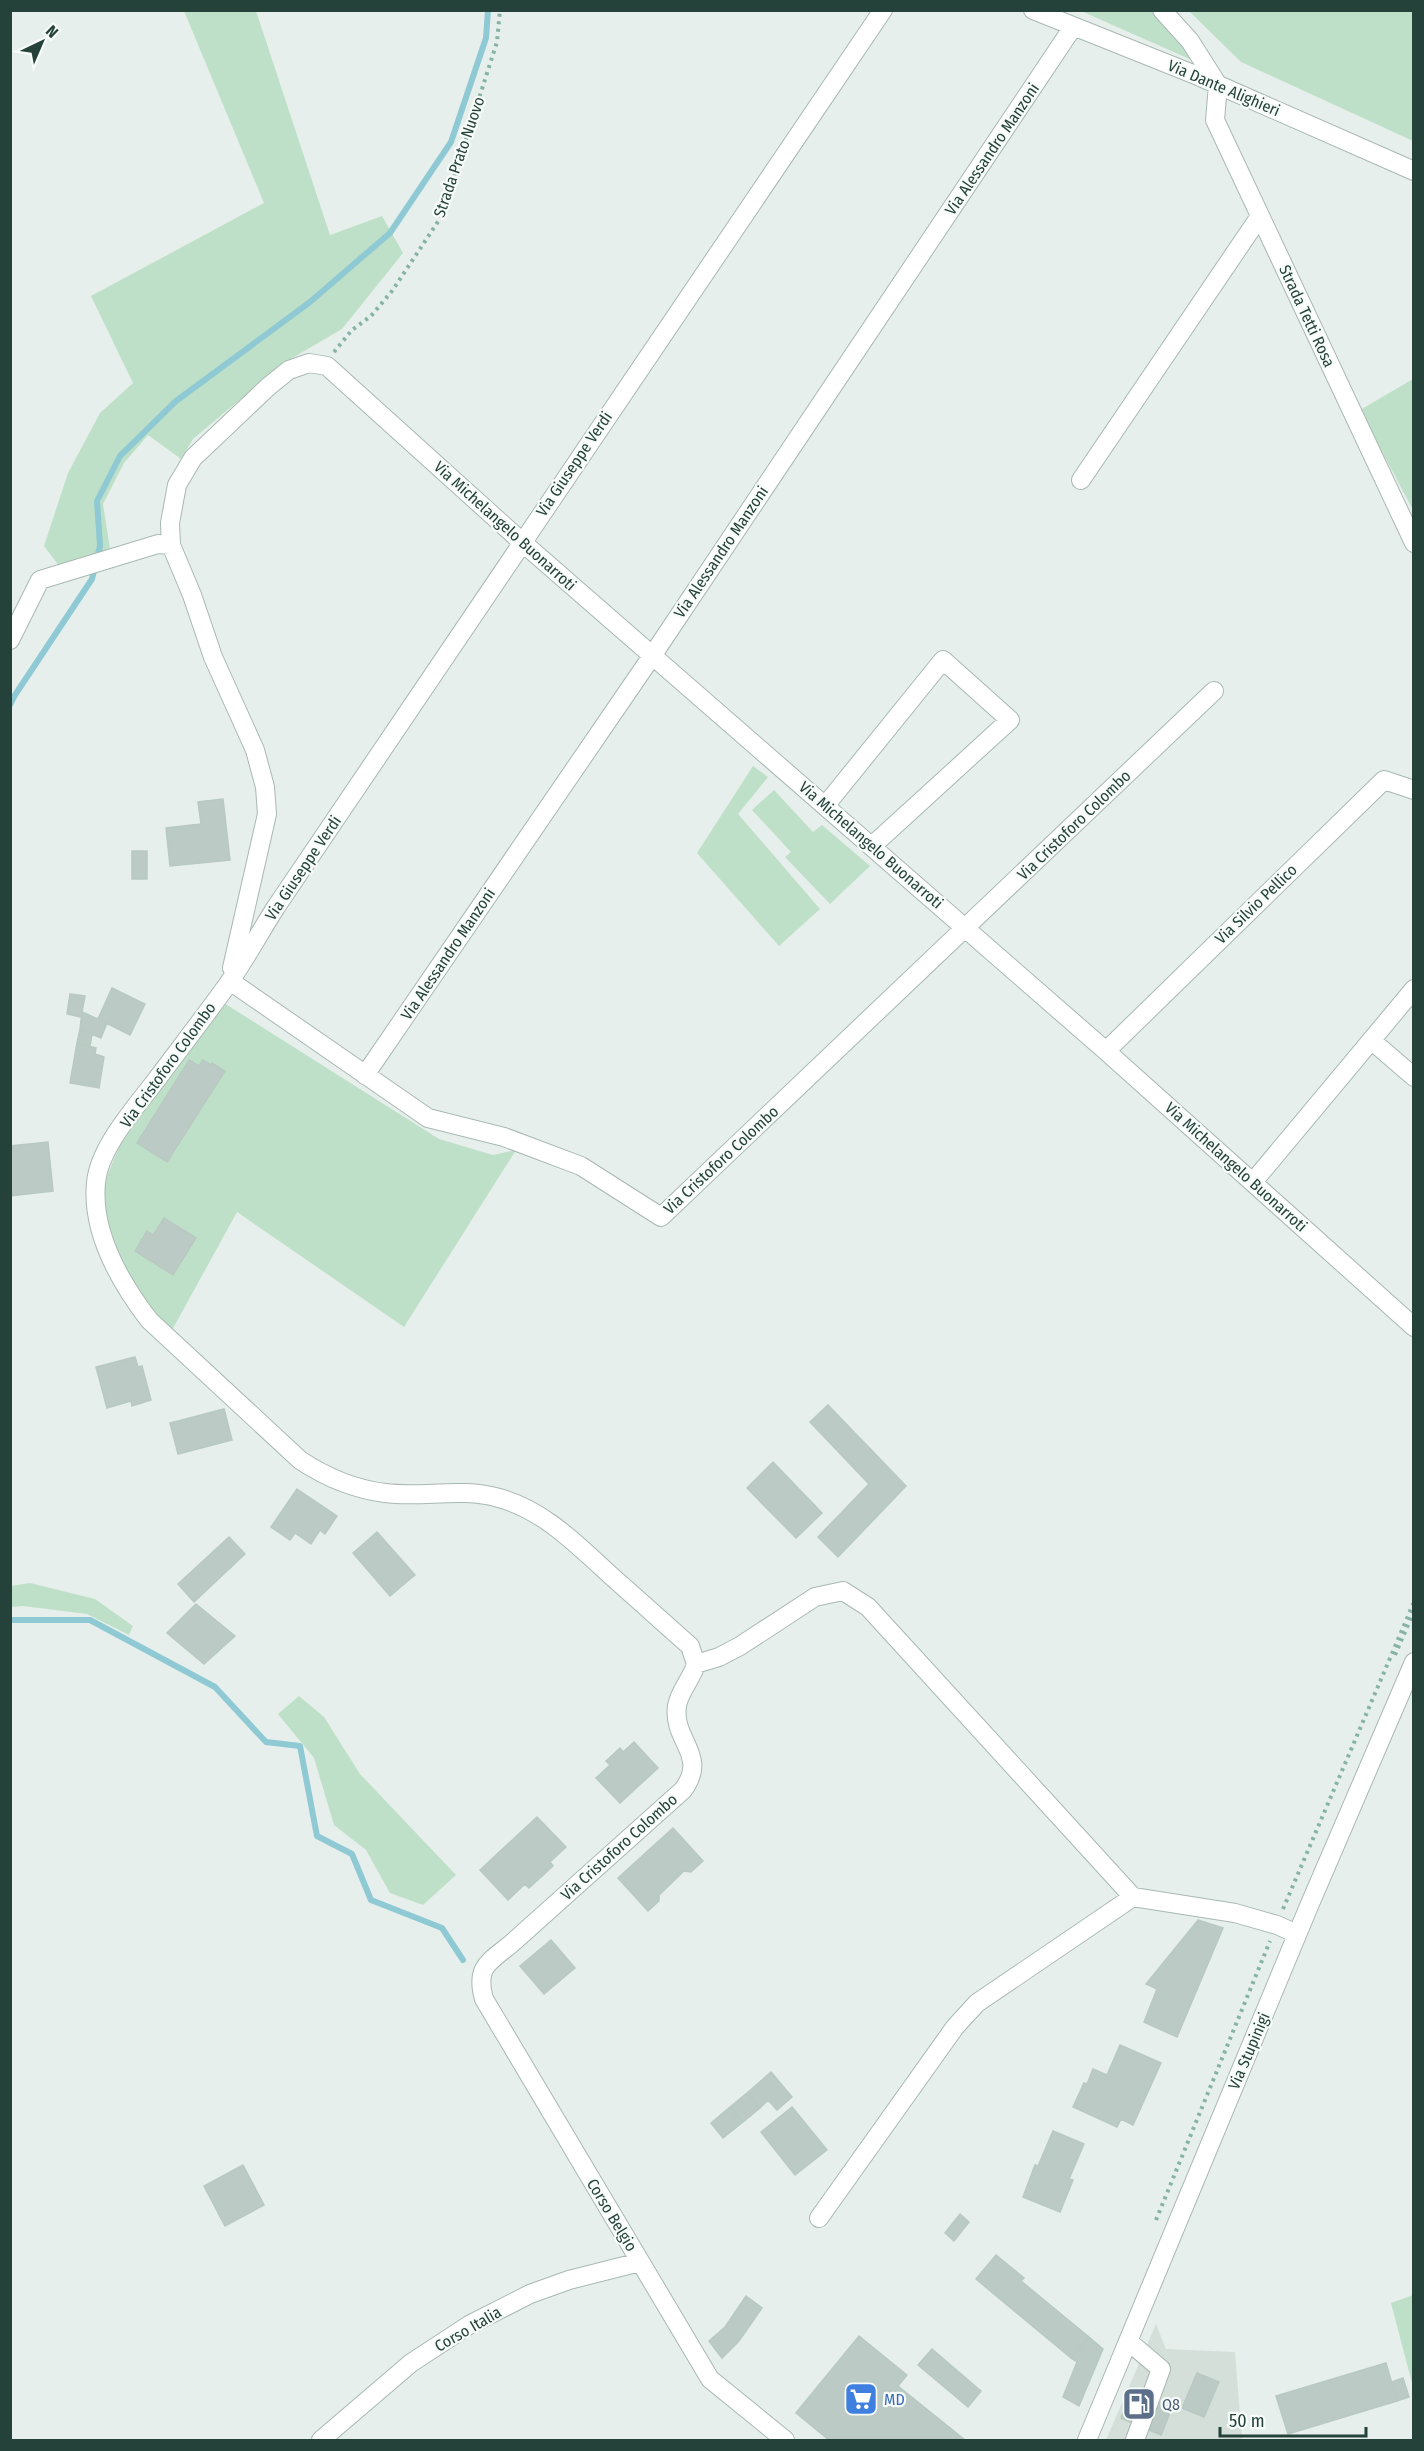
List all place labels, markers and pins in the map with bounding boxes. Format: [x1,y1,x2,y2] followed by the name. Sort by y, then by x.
[843,2381,879,2417] supermarket icon: MD
[1121,2386,1157,2422] fuel station icon: Q8
[884,2390,905,2409] place label: MD
[1162,2395,1180,2414] place label: Q8

